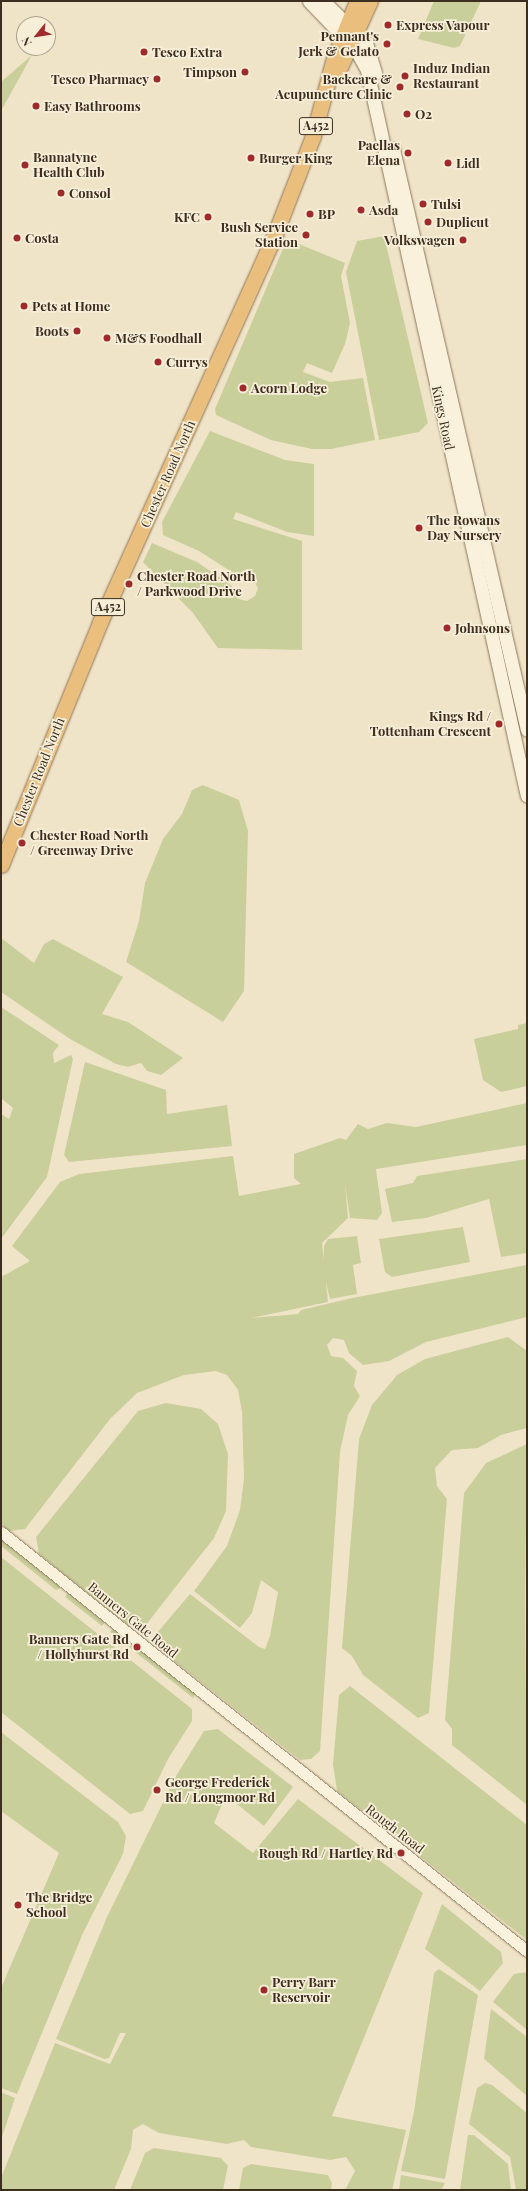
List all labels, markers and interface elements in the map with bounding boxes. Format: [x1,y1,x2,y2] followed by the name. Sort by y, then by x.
[16,16,56,56] north arrow
[396,17,490,33] place label: Express Vapour
[383,20,393,30] marker: Express Vapour
[298,29,379,60] place label: Pennant's Jerk & Gelato
[18,35,35,49] text: N
[382,39,392,49] marker: Pennant's Jerk & Gelato
[152,44,222,60] place label: Tesco Extra
[139,47,149,57] marker: Tesco Extra
[413,61,490,92] place label: Induz Indian Restaurant
[183,64,237,80] place label: Timpson
[240,67,250,77] marker: Timpson
[51,71,149,87] place label: Tesco Pharmacy
[400,71,410,81] marker: Induz Indian Restaurant
[275,72,392,103] place label: Backcare & Acupuncture Clinic
[152,74,162,84] marker: Tesco Pharmacy
[395,82,405,92] marker: Backcare & Acupuncture Clinic
[44,98,141,114] place label: Easy Bathrooms
[31,101,41,111] marker: Easy Bathrooms
[415,106,432,122] place label: O2
[402,109,412,119] marker: O2
[298,116,334,136] road number: A452
[358,138,400,169] place label: Paellas Elena
[403,148,413,158] marker: Paellas Elena
[33,150,105,181] place label: Bannatyne Health Club
[259,150,333,166] place label: Burger King
[246,153,256,163] marker: Burger King
[456,155,480,171] place label: Lidl
[443,158,453,168] marker: Lidl
[20,160,30,170] marker: Bannatyne Health Club
[69,185,111,201] place label: Consol
[56,188,66,198] marker: Consol
[431,196,461,212] place label: Tulsi
[418,199,428,209] marker: Tulsi
[369,202,398,218] place label: Asda
[356,205,366,215] marker: Asda
[318,206,335,222] place label: BP
[174,209,200,225] place label: KFC
[305,209,315,219] marker: BP
[203,212,213,222] marker: KFC
[436,214,489,230] place label: Duplicut
[423,217,433,227] marker: Duplicut
[221,220,298,251] place label: Bush Service Station
[25,230,59,246] place label: Costa
[301,230,311,240] marker: Bush Service Station
[384,232,455,248] place label: Volkswagen
[12,233,22,243] marker: Costa
[458,235,468,245] marker: Volkswagen
[32,298,110,314] place label: Pets at Home
[19,301,29,311] marker: Pets at Home
[35,323,69,339] place label: Boots
[72,326,82,336] marker: Boots
[115,330,202,346] place label: M&S Foodhall
[102,333,112,343] marker: M&S Foodhall
[166,354,208,370] place label: Currys
[153,357,163,367] marker: Currys
[251,380,327,396] place label: Acorn Lodge
[238,383,248,393] marker: Acorn Lodge
[429,384,457,452] street label: Kings Road
[137,418,199,530] street label: Chester Road North
[427,513,502,544] place label: The Rowans Day Nursery
[414,523,424,533] marker: The Rowans Day Nursery
[137,569,256,600] place label: Chester Road North / Parkwood Drive
[124,579,134,589] marker: Chester Road North / Parkwood Drive
[90,597,126,617] road number: A452
[455,620,510,636] place label: Johnsons
[442,623,452,633] marker: Johnsons
[370,709,491,740] place label: Kings Rd / Tottenham Crescent
[10,715,68,829] street label: Chester Road North
[494,719,504,729] marker: Kings Rd / Tottenham Crescent
[30,828,149,859] place label: Chester Road North / Greenway Drive
[17,838,27,848] marker: Chester Road North / Greenway Drive
[85,1579,181,1661] street label: Banners Gate Road
[29,1632,129,1663] place label: Banners Gate Rd / Hollyhurst Rd
[132,1642,142,1652] marker: Banners Gate Rd / Hollyhurst Rd
[165,1775,275,1806] place label: George Frederick Rd / Longmoor Rd
[152,1785,162,1795] marker: George Frederick Rd / Longmoor Rd
[362,1801,428,1857] street label: Rough Road
[258,1845,393,1861] place label: Rough Rd / Hartley Rd
[396,1848,406,1858] marker: Rough Rd / Hartley Rd
[26,1890,92,1921] place label: The Bridge School
[13,1900,23,1910] marker: The Bridge School
[272,1975,336,2006] place label: Perry Barr Reservoir
[259,1985,269,1995] marker: Perry Barr Reservoir

